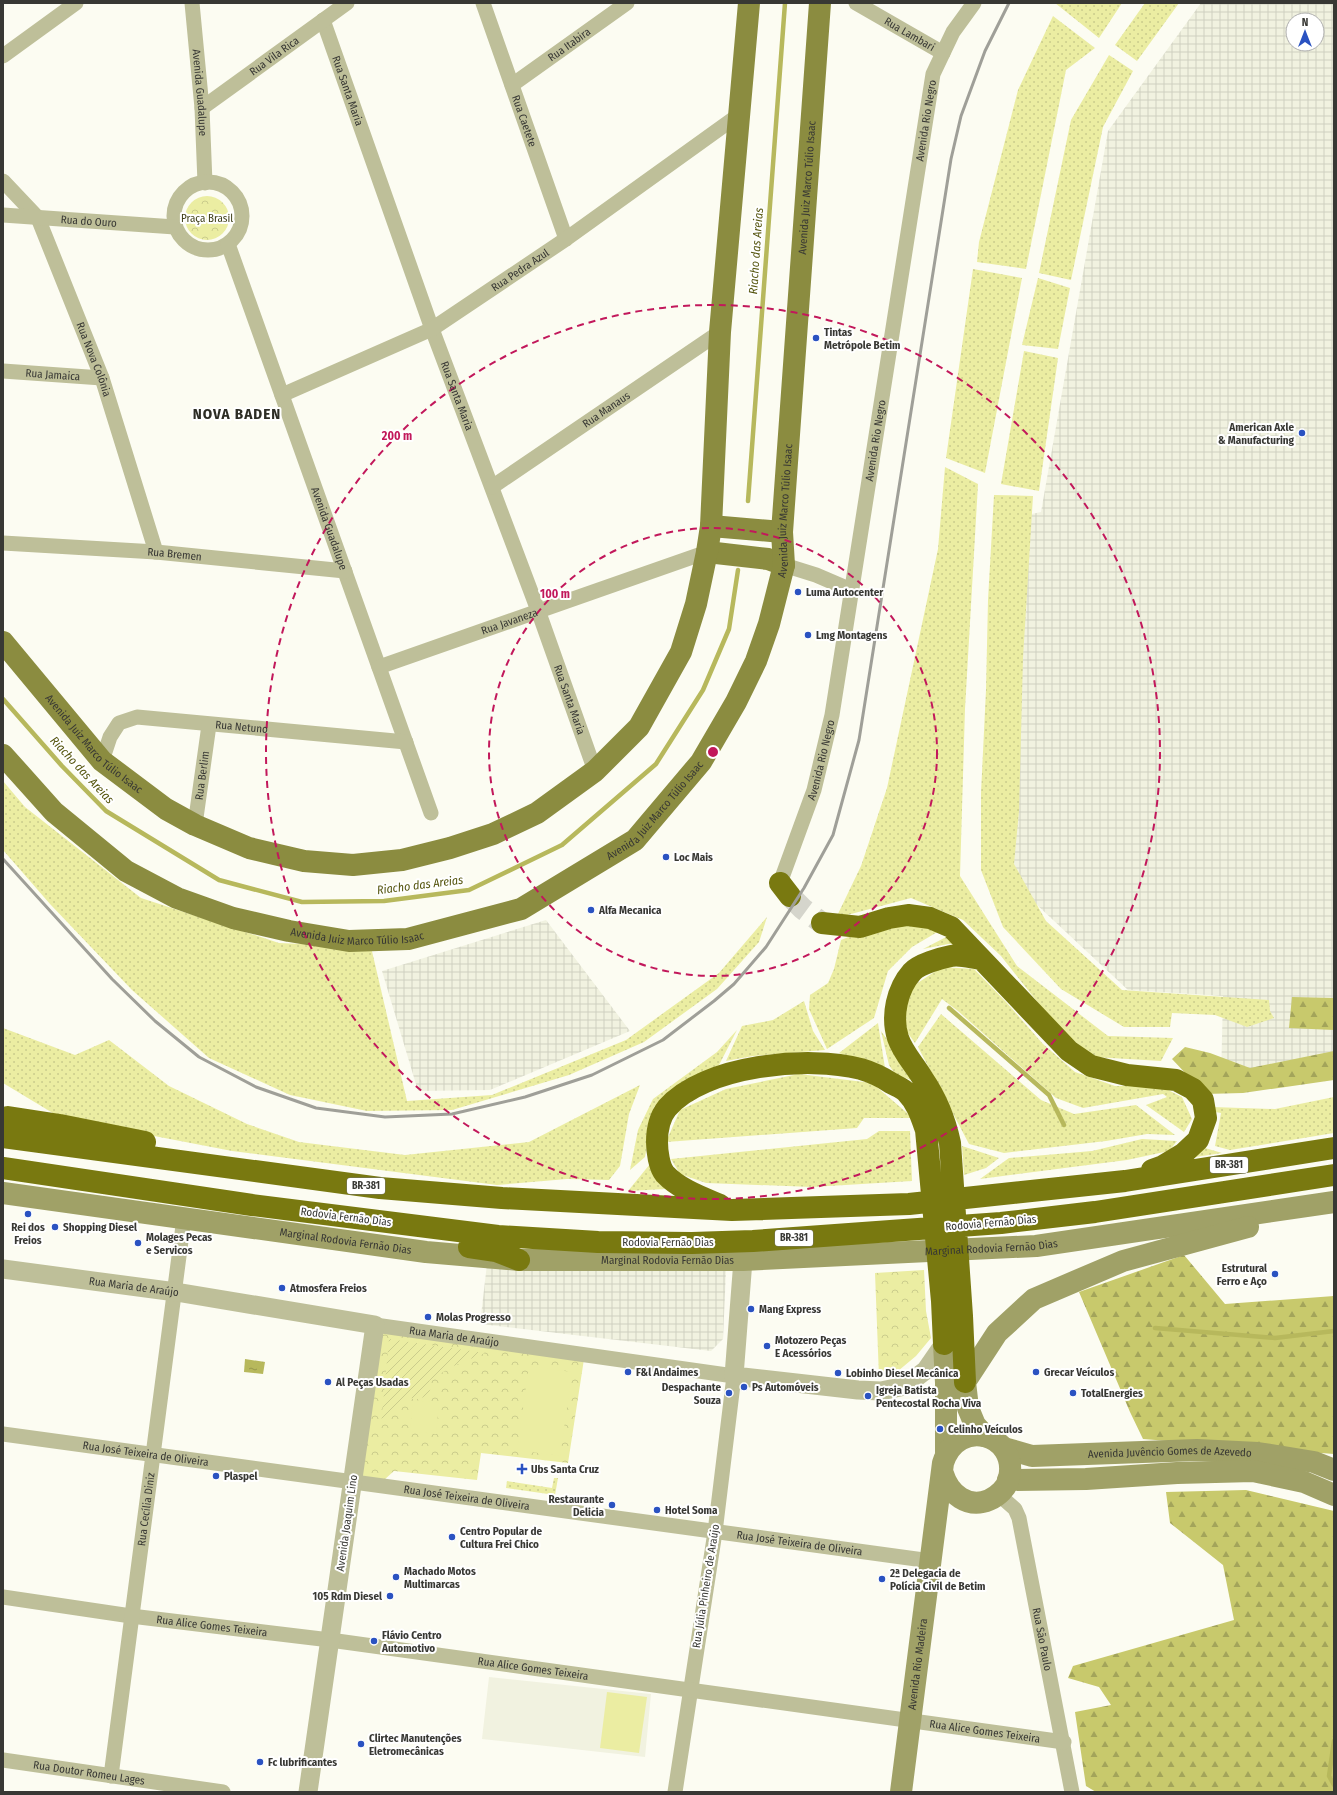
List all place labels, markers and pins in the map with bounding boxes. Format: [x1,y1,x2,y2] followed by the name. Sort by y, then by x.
[824,326,900,352] place label: Tintas Metrópole Betim
[811,333,821,343] marker: Tintas Metrópole Betim
[1218,421,1295,447] place label: American Axle & Manufacturing
[1297,428,1307,438] marker: American Axle & Manufacturing
[806,586,884,599] place label: Luma Autocenter
[793,587,803,597] marker: Luma Autocenter
[816,629,887,642] place label: Lmg Montagens
[803,630,813,640] marker: Lmg Montagens
[706,745,720,759] centre of rings
[674,851,713,864] place label: Loc Mais
[661,852,671,862] marker: Loc Mais
[598,904,662,917] place label: Alfa Mecanica
[586,905,596,915] marker: Alfa Mecanica
[23,1209,33,1219] marker: Rei dos Freios
[11,1221,45,1247] place label: Rei dos Freios
[63,1221,138,1234] place label: Shopping Diesel
[50,1222,60,1232] marker: Shopping Diesel
[146,1231,212,1257] place label: Molages Pecas e Servicos
[133,1238,143,1248] marker: Molages Pecas e Servicos
[1217,1262,1268,1288] place label: Estrutural Ferro e Aço
[1270,1269,1280,1279] marker: Estrutural Ferro e Aço
[289,1282,367,1295] place label: Atmosfera Freios
[277,1283,287,1293] marker: Atmosfera Freios
[759,1303,821,1316] place label: Mang Express
[746,1304,756,1314] marker: Mang Express
[436,1311,511,1324] place label: Molas Progresso
[423,1312,433,1322] marker: Molas Progresso
[775,1334,847,1360] place label: Motozero Peças E Acessórios
[762,1341,772,1351] marker: Motozero Peças E Acessórios
[636,1366,698,1379] place label: F&l Andaimes
[1044,1366,1114,1379] place label: Grecar Veículos
[623,1367,633,1377] marker: F&l Andaimes
[846,1367,959,1380] place label: Lobinho Diesel Mecânica
[1031,1367,1041,1377] marker: Grecar Veículos
[833,1368,843,1378] marker: Lobinho Diesel Mecânica
[335,1376,409,1389] place label: Al Peças Usadas
[323,1377,333,1387] marker: Al Peças Usadas
[662,1381,722,1407] place label: Despachante Souza
[752,1381,819,1394] place label: Ps Automóveis
[739,1382,749,1392] marker: Ps Automóveis
[876,1384,982,1410] place label: Igreja Batista Pentecostal Rocha Viva
[1081,1387,1143,1400] place label: TotalEnergies
[724,1388,734,1398] marker: Despachante Souza
[1068,1388,1078,1398] marker: TotalEnergies
[863,1391,873,1401] marker: Igreja Batista Pentecostal Rocha Viva
[948,1423,1023,1436] place label: Celinho Veículos
[935,1424,945,1434] marker: Celinho Veículos
[516,1463,528,1475] marker: Ubs Santa Cruz
[531,1463,599,1476] place label: Ubs Santa Cruz
[224,1470,259,1483] place label: Plaspel
[211,1471,221,1481] marker: Plaspel
[548,1493,605,1519] place label: Restaurante Delicia
[607,1500,617,1510] marker: Restaurante Delicia
[665,1504,718,1517] place label: Hotel Soma
[652,1505,662,1515] marker: Hotel Soma
[460,1525,543,1551] place label: Centro Popular de Cultura Frei Chico
[447,1532,457,1542] marker: Centro Popular de Cultura Frei Chico
[404,1565,476,1591] place label: Machado Motos Multimarcas
[889,1567,985,1593] place label: 2ª Delegacia de Polícia Civil de Betim
[391,1572,401,1582] marker: Machado Motos Multimarcas
[877,1574,887,1584] marker: 2ª Delegacia de Polícia Civil de Betim
[313,1590,383,1603] place label: 105 Rdm Diesel
[385,1591,395,1601] marker: 105 Rdm Diesel
[381,1629,442,1655] place label: Flávio Centro Automotivo
[369,1636,379,1646] marker: Flávio Centro Automotivo
[369,1732,462,1758] place label: Clirtec Manutenções Eletromecânicas
[356,1739,366,1749] marker: Clirtec Manutenções Eletromecânicas
[268,1756,337,1769] place label: Fc lubrificantes
[255,1757,265,1767] marker: Fc lubrificantes

